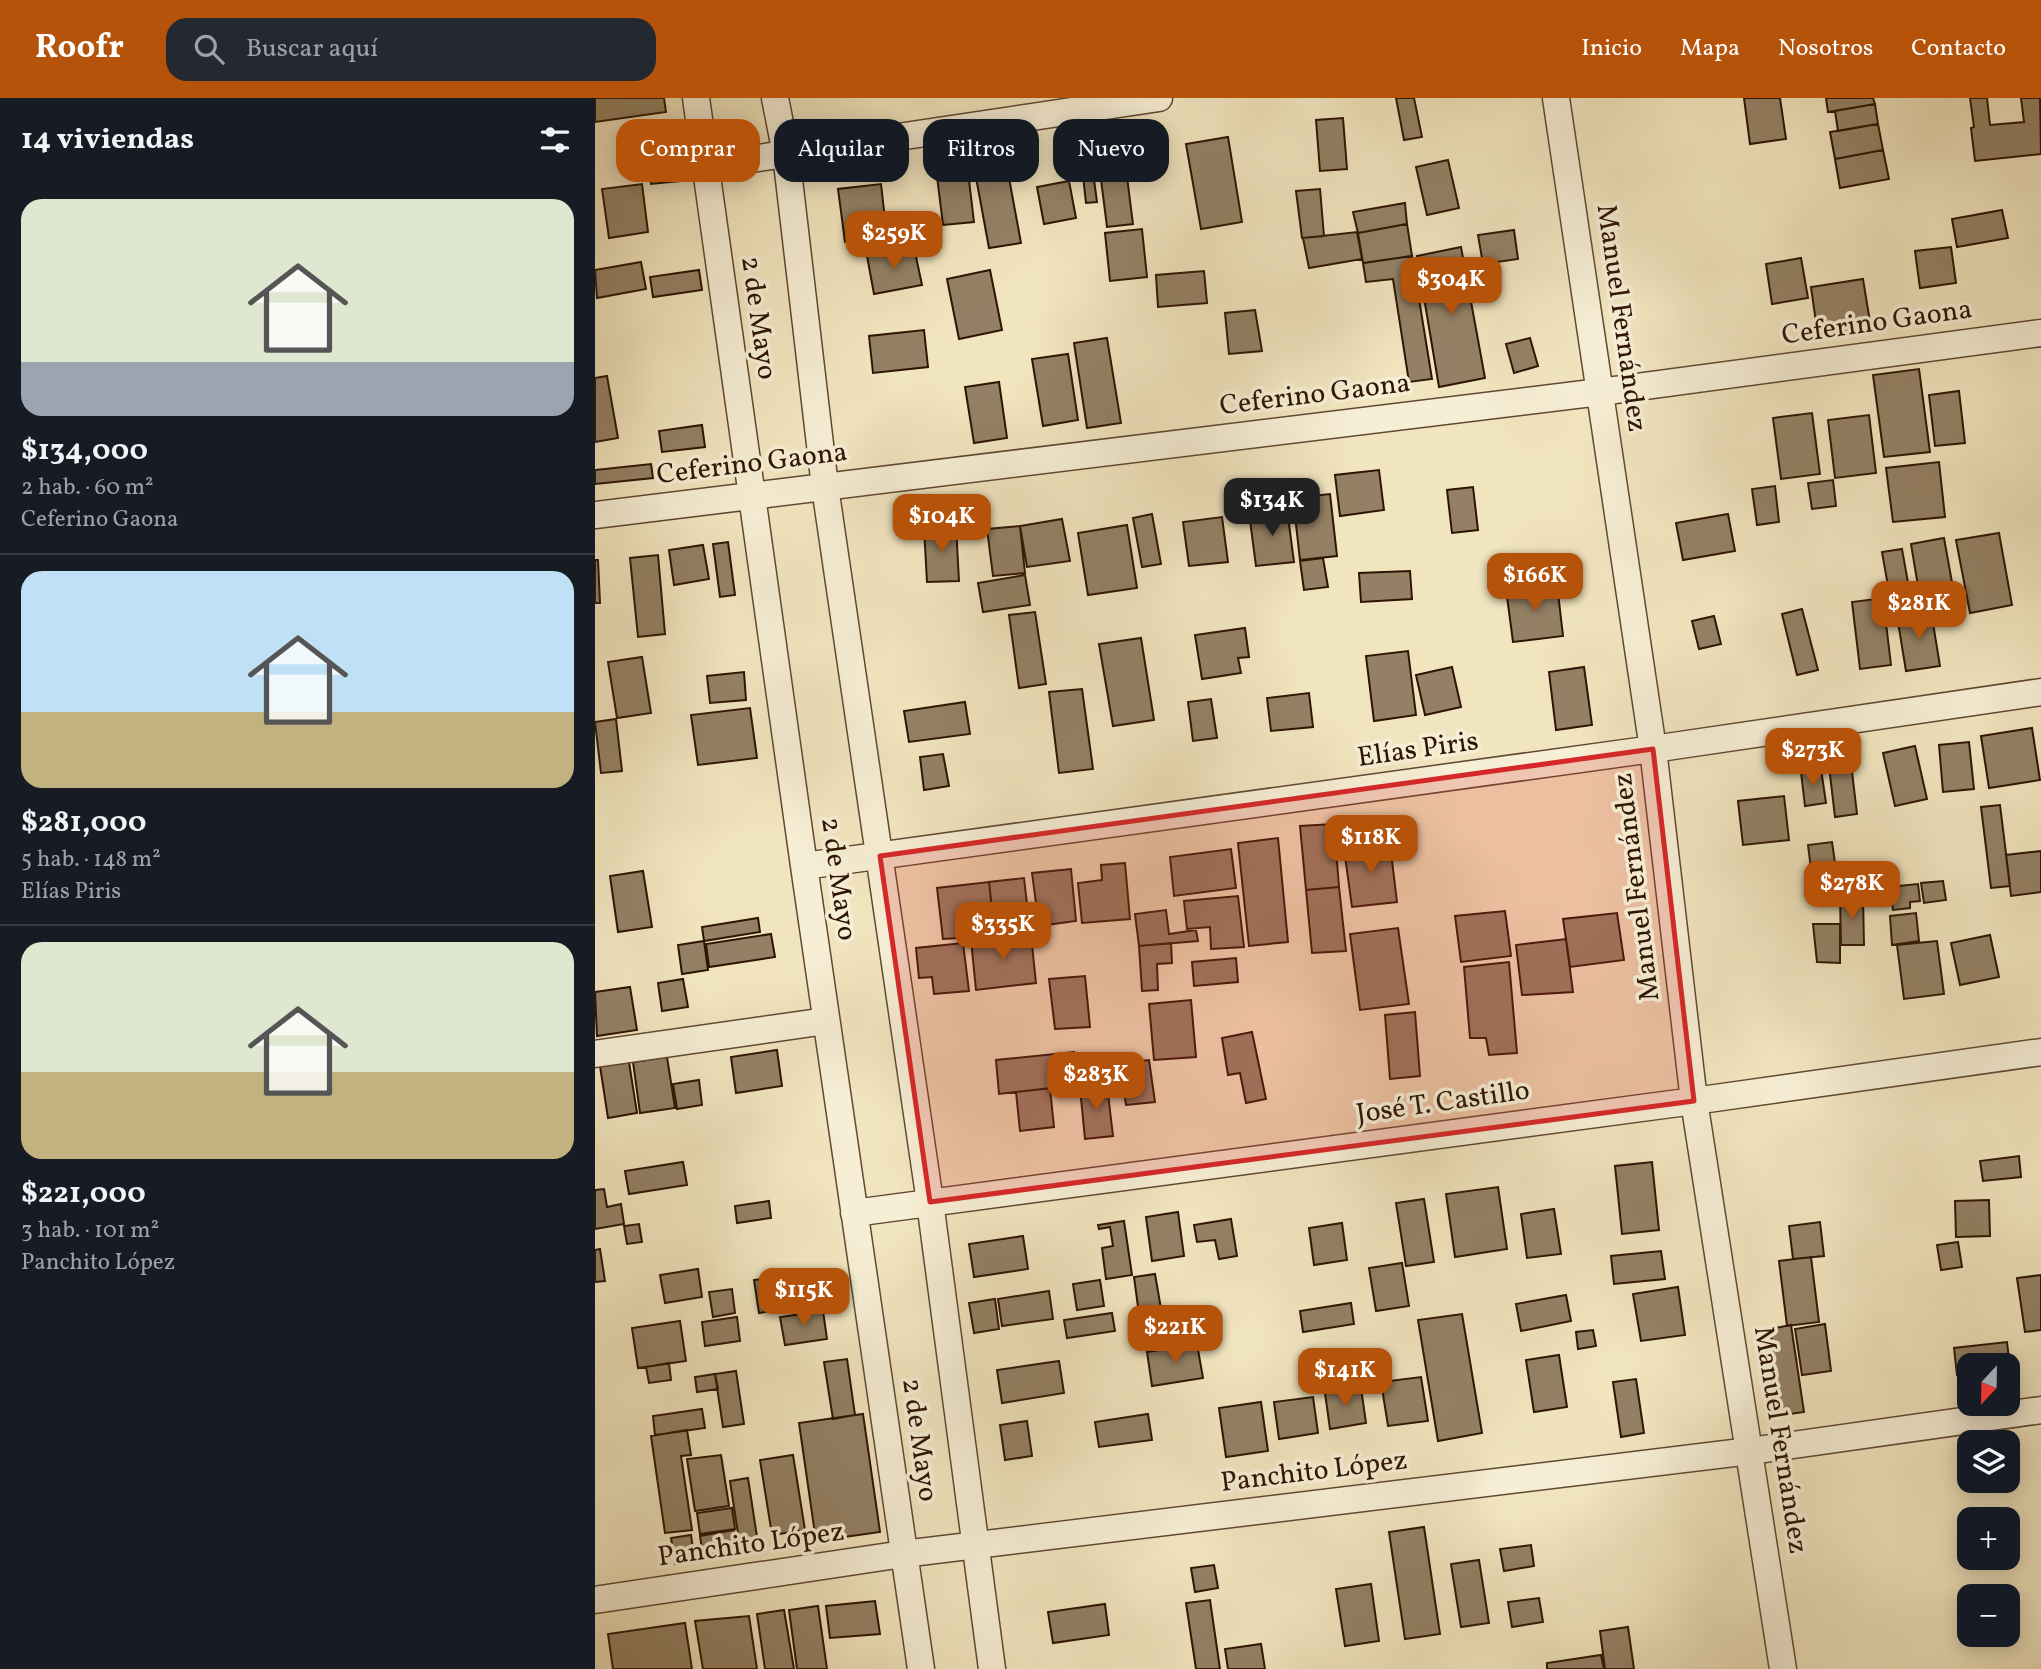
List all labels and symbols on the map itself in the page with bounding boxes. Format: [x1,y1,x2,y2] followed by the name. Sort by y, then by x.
[1586,202,1656,434] street label: Manuel Fernández
[845,212,943,271] pin: $259K
[730,254,786,382] street label: 2 de Mayo
[1402,258,1500,317] pin: $304K
[1779,290,1975,356] street label: Ceferino Gaona
[1217,364,1413,426] street label: Ceferino Gaona
[654,433,850,495] street label: Ceferino Gaona
[1223,478,1321,538] pin: $134K
[893,494,991,554] pin: $104K
[1486,554,1584,613] pin: $166K
[1870,582,1968,641] pin: $281K
[1355,722,1481,778] street label: Elías Piris
[1764,728,1862,788] pin: $273K
[1604,771,1670,1003] street label: Manuel Fernández
[810,815,866,943] street label: 2 de Mayo
[1322,816,1420,875] pin: $118K
[1803,862,1901,921] pin: $278K
[954,902,1052,962] pin: $335K
[1047,1052,1145,1112] pin: $283K
[1354,1072,1532,1134] street label: José T. Castillo
[755,1268,853,1328] pin: $115K
[1126,1306,1224,1365] pin: $221K
[1743,1324,1817,1556] street label: Manuel Fernández
[1296,1348,1394,1408] pin: $141K
[1957,1353,2019,1416] north arrow
[891,1376,947,1504] street label: 2 de Mayo
[1218,1441,1410,1503] street label: Panchito López
[655,1513,847,1577] street label: Panchito López

